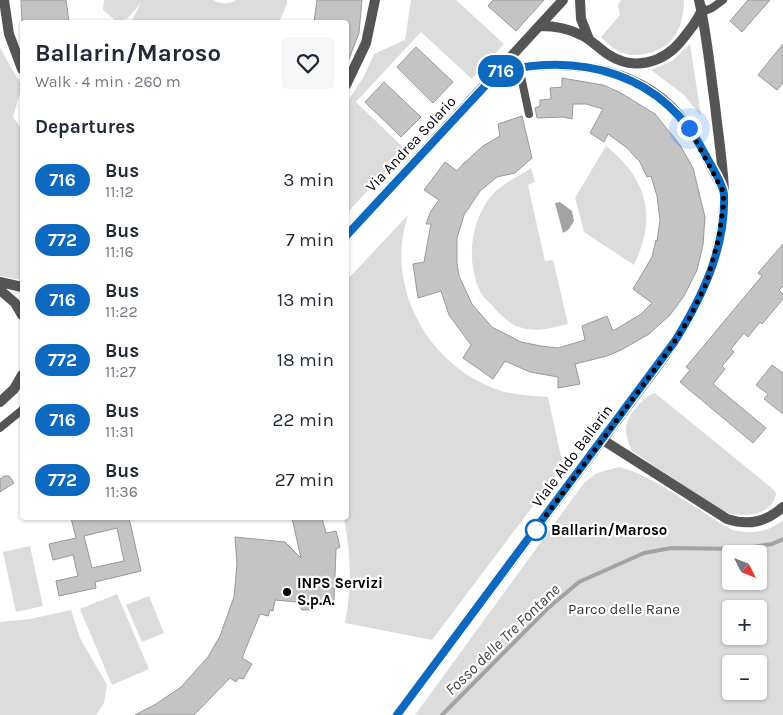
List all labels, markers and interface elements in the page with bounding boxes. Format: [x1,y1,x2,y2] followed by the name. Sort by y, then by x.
[282,37,334,89] button: heart
[35,39,221,67] text: Ballarin/Maroso
[472,55,530,87] line badge: 716
[488,60,514,82] text: 716
[35,72,181,91] text: Walk · 4 min · 260 m
[362,93,460,195] street label: Via Andrea Solario
[35,116,135,138] text: Departures
[677,116,702,141] your location
[105,160,139,182] text: Bus
[49,169,76,191] text: 716
[283,169,334,191] text: 3 min
[105,182,134,201] text: 11:12
[105,220,139,242] text: Bus
[48,229,77,251] text: 772
[286,229,334,251] text: 7 min
[105,242,134,261] text: 11:16
[105,280,139,302] text: Bus
[49,289,76,311] text: 716
[277,289,334,311] text: 13 min
[105,302,138,321] text: 11:22
[105,340,139,362] text: Bus
[48,349,77,371] text: 772
[277,349,334,371] text: 18 min
[105,362,136,381] text: 11:27
[105,400,139,422] text: Bus
[528,401,616,511] street label: Viale Aldo Ballarin
[49,409,76,431] text: 716
[273,409,334,431] text: 22 min
[105,422,134,441] text: 11:31
[105,460,139,482] text: Bus
[48,469,77,491] text: 772
[275,469,334,491] text: 27 min
[105,482,138,501] text: 11:36
[525,519,547,541] marker: Ballarin/Maroso
[551,521,667,539] place label: Ballarin/Maroso
[722,545,768,590] north arrow
[722,545,767,700] map controls
[297,574,383,609] place label: INPS Servizi S.p.A.
[441,579,564,699] water label: Fosso delle Tre Fontane
[281,586,293,598] marker: INPS Servizi S.p.A.
[568,600,680,618] park label: Parco delle Rane
[722,600,767,645] button: +
[722,655,767,700] button: −

